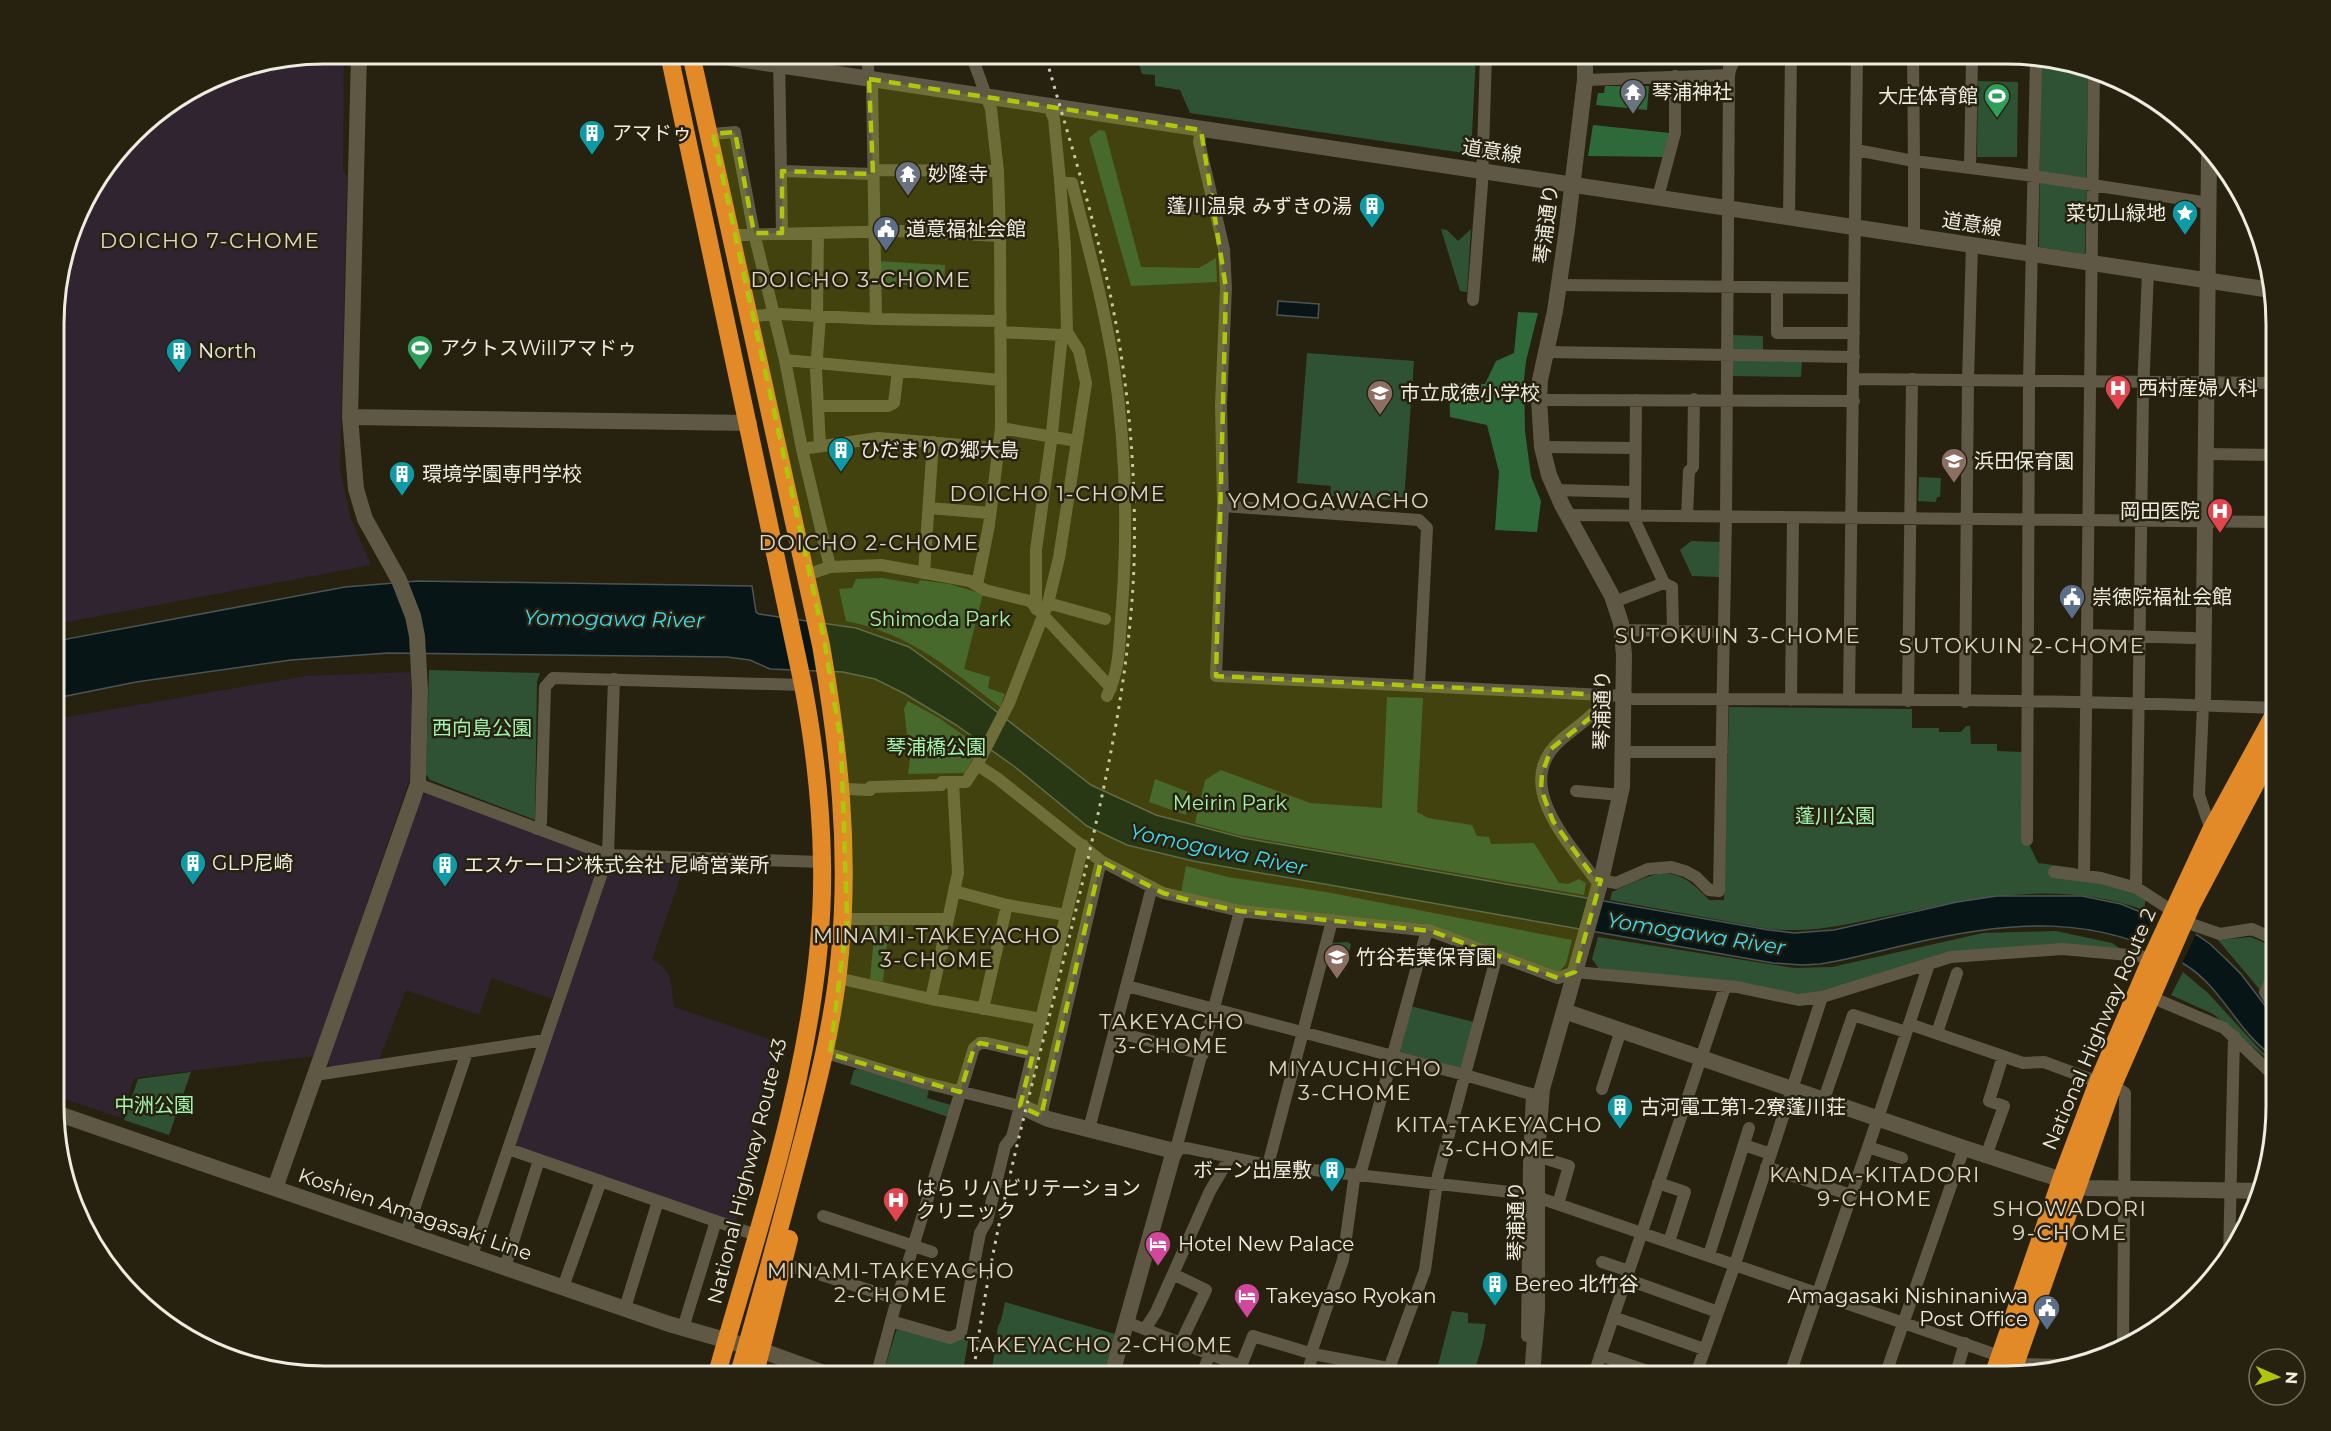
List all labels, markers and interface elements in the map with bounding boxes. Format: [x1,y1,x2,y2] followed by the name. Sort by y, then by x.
[1618,77,1648,115] temple icon: 琴浦神社
[1652,80,1732,104] place label: 琴浦神社
[1982,81,2012,119] sports icon: 大庄体育館
[1878,84,1978,108] place label: 大庄体育館
[577,118,607,156] building icon: アマドゥ
[612,121,692,145] place label: アマドゥ
[1460,134,1524,168] street label: 道意線
[893,159,923,197] temple icon: 妙隆寺
[928,162,988,186] place label: 妙隆寺
[1529,183,1563,265] street label: 琴浦通り
[1357,191,1387,229] building icon: 蓬川温泉 みずきの湯
[1167,194,1352,218] place label: 蓬川温泉 みずきの湯
[2170,198,2200,236] place icon: 菜切山緑地
[2066,201,2166,225] place label: 菜切山緑地
[1940,207,2004,241] street label: 道意線
[871,214,901,252] public building icon: 道意福祉会館
[906,217,1026,241] place label: 道意福祉会館
[100,228,320,253] district label: DOICHO 7-CHOME
[750,267,972,292] district label: DOICHO 3-CHOME
[405,333,435,371] sports icon: アクトスWillアマドゥ
[164,336,194,374] building icon: North
[440,336,637,360] place label: アクトスWillアマドゥ
[198,339,257,363] place label: North
[2103,373,2133,411] hospital icon: 西村産婦人科
[2138,376,2258,400] place label: 西村産婦人科
[1365,378,1395,416] school or university icon: 市立成徳小学校
[1400,381,1540,405] place label: 市立成徳小学校
[826,435,856,473] building icon: ひだまりの郷大島
[860,438,1020,462] place label: ひだまりの郷大島
[1939,446,1969,484] school or university icon: 浜田保育園
[1974,449,2074,473] place label: 浜田保育園
[387,459,417,497] building icon: 環境学園専門学校
[422,462,582,486] place label: 環境学園専門学校
[950,481,1166,506] district label: DOICHO 1-CHOME
[1228,488,1430,513] district label: YOMOGAWACHO
[2205,496,2235,534] hospital icon: 岡田医院
[2120,499,2200,523] place label: 岡田医院
[758,530,980,555] district label: DOICHO 2-CHOME
[2057,582,2087,620] public building icon: 崇徳院福祉会館
[2092,585,2232,609] place label: 崇徳院福祉会館
[523,604,705,633] water label: Yomogawa River
[869,607,1011,631] park label: Shimoda Park
[1615,623,1861,648] district label: SUTOKUIN 3-CHOME
[1899,633,2145,658] district label: SUTOKUIN 2-CHOME
[1589,670,1615,750] street label: 琴浦通り
[432,716,532,740] park label: 西向島公園
[886,735,986,759] park label: 琴浦橋公園
[1173,791,1287,815] park label: Meirin Park
[1795,804,1875,828] park label: 蓬川公園
[1127,819,1310,881] water label: Yomogawa River
[178,848,208,886] building icon: GLP尼崎
[430,850,460,888] building icon: エスケーロジ株式会社 尼崎営業所
[212,851,294,875] place label: GLP尼崎
[464,853,769,877] place label: エスケーロジ株式会社 尼崎営業所
[2037,905,2161,1153] street label: National Highway Route 2
[1605,907,1788,960] water label: Yomogawa River
[813,923,1061,972] district label: MINAMI-TAKEYACHO 3-CHOME
[1322,942,1352,980] school or university icon: 竹谷若葉保育園
[1356,945,1496,969] place label: 竹谷若葉保育園
[1099,1009,1245,1058] district label: TAKEYACHO 3-CHOME
[702,1036,792,1306] street label: National Highway Route 43
[1268,1056,1442,1105] district label: MIYAUCHICHO 3-CHOME
[1605,1092,1635,1130] building icon: 古河電工第1-2寮蓬川荘
[114,1093,194,1117] park label: 中洲公園
[1640,1095,1846,1119] place label: 古河電工第1-2寮蓬川荘
[1395,1112,1603,1161] district label: KITA-TAKEYACHO 3-CHOME
[1317,1155,1347,1193] building icon: ボーン出屋敷
[1193,1158,1312,1182] place label: ボーン出屋敷
[1769,1162,1981,1211] district label: KANDA-KITADORI 9-CHOME
[295,1163,535,1265] street label: Koshien Amagasaki Line
[916,1176,1141,1223] place label: はら リハビリテーション クリニック
[1504,1181,1528,1261] street label: 琴浦通り
[881,1185,911,1223] hospital icon: はら リハビリテーション クリニック
[1993,1196,2147,1245] district label: SHOWADORI 9-CHOME
[1143,1229,1173,1267] hotel icon: Hotel New Palace
[1178,1232,1354,1256] place label: Hotel New Palace
[767,1258,1015,1307] district label: MINAMI-TAKEYACHO 2-CHOME
[1480,1269,1510,1307] building icon: Bereo 北竹谷
[1514,1272,1639,1296] place label: Bereo 北竹谷
[1232,1281,1262,1319] hotel icon: Takeyaso Ryokan
[1266,1284,1437,1308] place label: Takeyaso Ryokan
[1787,1284,2028,1331] place label: Amagasaki Nishinaniwa Post Office
[2032,1293,2062,1331] public building icon: Amagasaki Nishinaniwa Post Office
[967,1332,1233,1357] district label: TAKEYACHO 2-CHOME
[2247,1347,2307,1407] north arrow
[2282,1371,2301,1385] text: N

